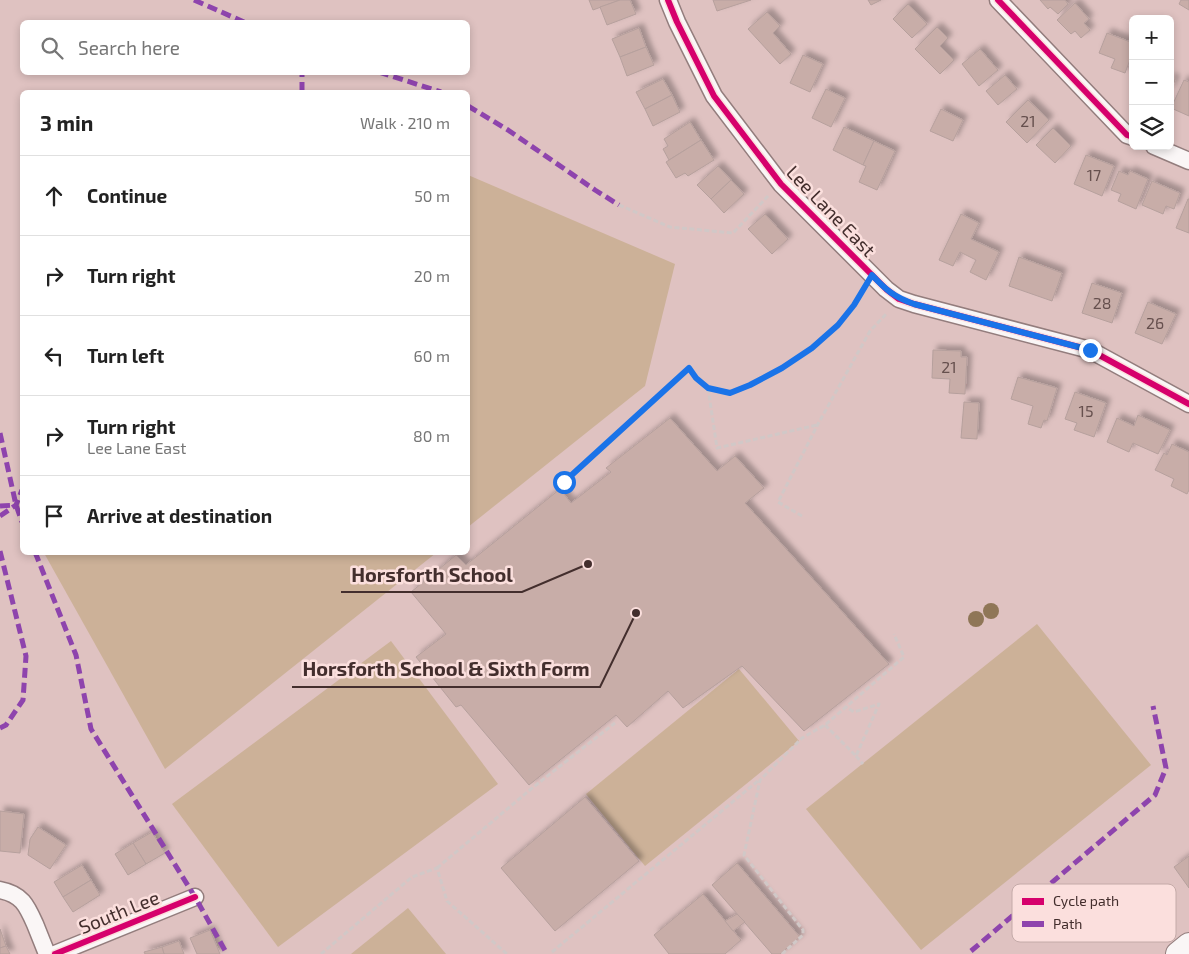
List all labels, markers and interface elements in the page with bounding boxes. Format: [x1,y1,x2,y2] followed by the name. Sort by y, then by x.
[1129,15,1174,150] map controls
[1129,15,1174,60] button: +
[20,20,470,75] search box
[38,34,66,62] icon: search
[78,36,180,59] text: Search here
[1129,60,1174,105] button: −
[1129,105,1174,150] button: layers
[40,110,93,135] text: 3 min
[1020,111,1036,130] house number: 21
[360,113,450,132] text: Walk · 210 m
[782,160,881,261] street label: Lee Lane East
[1087,165,1101,184] house number: 17
[40,182,68,210] icon: ahead
[87,184,167,207] text: Continue
[414,186,450,205] text: 50 m
[40,262,68,290] icon: right
[87,264,175,287] text: Turn right
[414,266,450,285] text: 20 m
[1093,293,1111,312] house number: 28
[1146,313,1164,332] house number: 26
[1079,339,1102,362] route end
[40,342,68,370] icon: left
[87,344,164,367] text: Turn left
[414,346,450,365] text: 60 m
[941,357,957,376] house number: 21
[1079,401,1093,420] house number: 15
[87,415,175,438] text: Turn right
[40,422,68,450] icon: right
[413,426,450,445] text: 80 m
[87,438,186,457] text: Lee Lane East
[553,471,576,494] route start
[40,502,68,530] icon: arrive
[87,504,272,527] text: Arrive at destination
[341,557,522,592] callout: Horsforth School
[351,562,513,586] text: Horsforth School
[292,652,600,687] callout: Horsforth School & Sixth Form
[302,656,590,680] text: Horsforth School & Sixth Form
[1012,884,1176,942] legend
[75,885,162,938] street label: South Lee
[1053,892,1119,909] text: Cycle path
[1053,915,1082,932] text: Path

